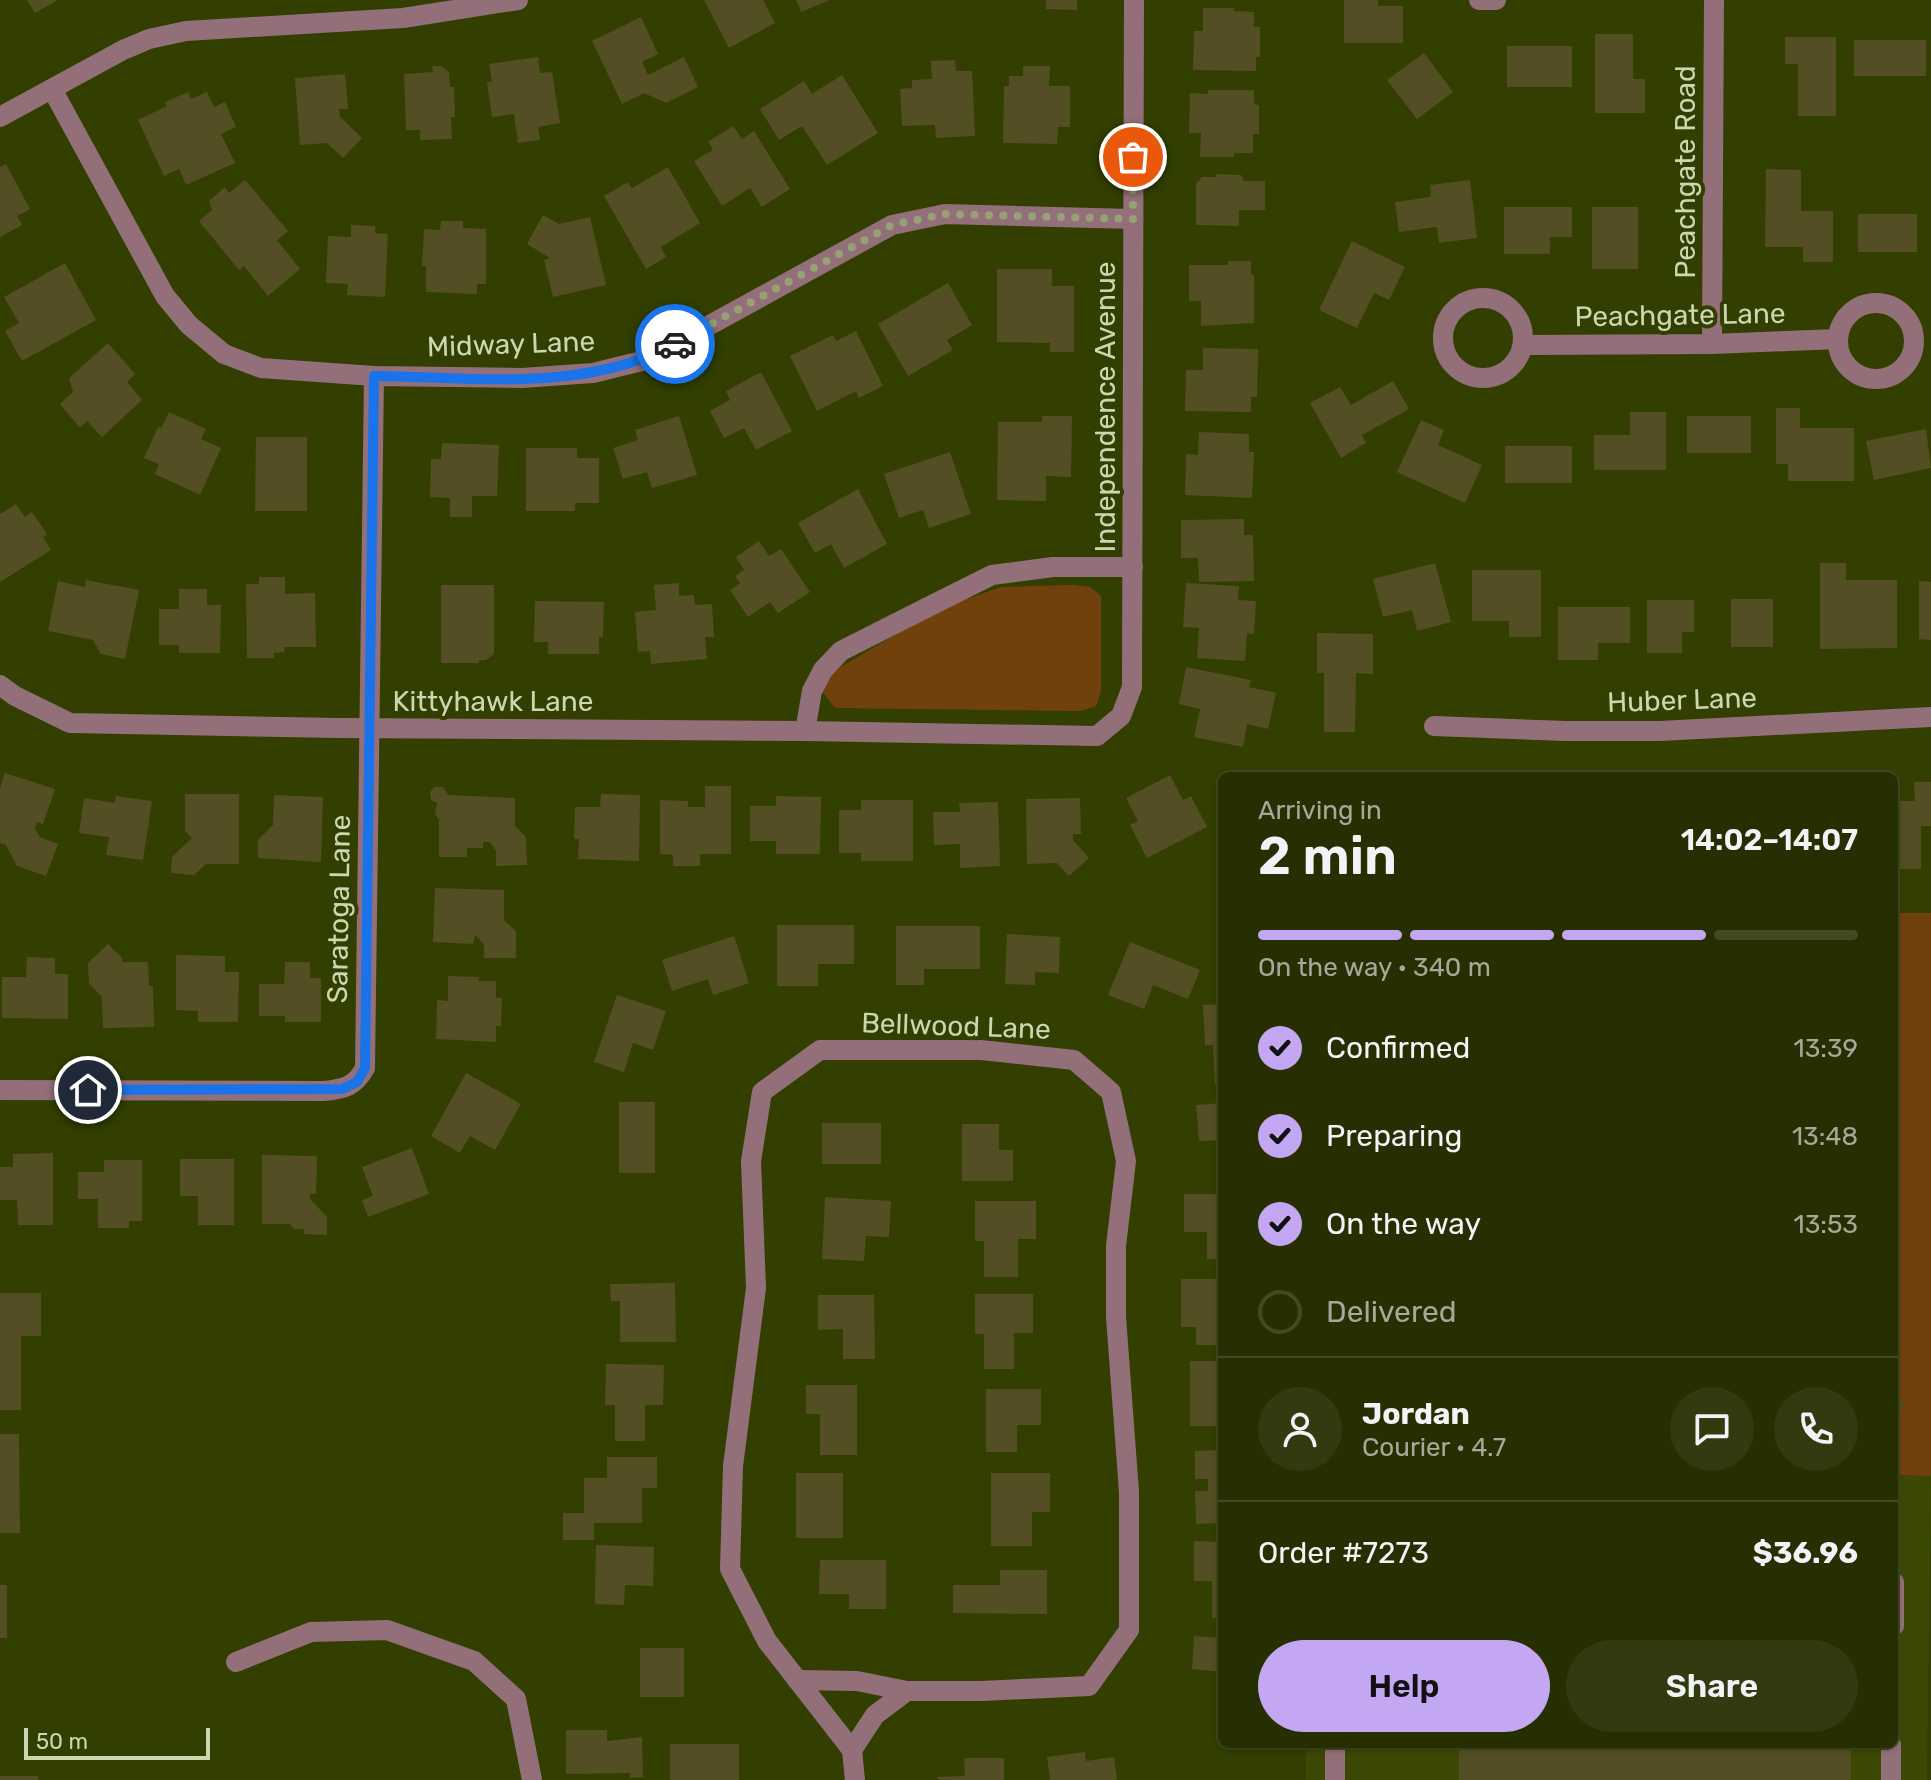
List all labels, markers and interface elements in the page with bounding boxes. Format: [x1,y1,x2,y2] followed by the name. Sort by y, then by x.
[1669,65,1702,279] street label: Peachgate Road
[1099,123,1167,191] pin
[1111,135,1155,179] icon: bag
[1089,262,1122,552] street label: Independence Avenue
[1574,297,1786,333] street label: Peachgate Lane
[635,304,715,384] courier
[653,322,697,366] icon: car
[426,325,596,363] street label: Midway Lane
[1607,681,1757,719] street label: Huber Lane
[393,685,593,718] street label: Kittyhawk Lane
[1258,795,1382,826] text: Arriving in
[321,814,357,1004] street label: Saratoga Lane
[1681,822,1858,858] text: 14:02–14:07
[1258,825,1397,887] text: 2 min
[1258,952,1491,983] text: On the way · 340 m
[861,1006,1051,1046] street label: Bellwood Lane
[1258,1026,1302,1070] icon: check
[1326,1030,1470,1066] text: Confirmed
[1794,1033,1858,1064] text: 13:39
[54,1056,122,1124] pin
[66,1068,110,1112] icon: home
[1258,1114,1302,1158] icon: check
[1326,1118,1462,1154] text: Preparing
[1792,1121,1858,1152] text: 13:48
[1258,1202,1302,1246] icon: check
[1326,1206,1481,1242] text: On the way
[1794,1209,1858,1240] text: 13:53
[1326,1294,1457,1330] text: Delivered
[1258,1387,1342,1471] button: person
[1670,1387,1754,1471] button: chat
[1774,1387,1858,1471] button: phone
[1362,1396,1470,1432] text: Jordan
[1362,1432,1506,1463] text: Courier · 4.7
[1258,1535,1429,1571] text: Order #7273
[1753,1535,1858,1571] text: $36.96
[1258,1640,1550,1732] button: Help
[1566,1640,1858,1732] button: Share
[24,1724,210,1760] scale bar
[36,1728,88,1755] text: 50 m

